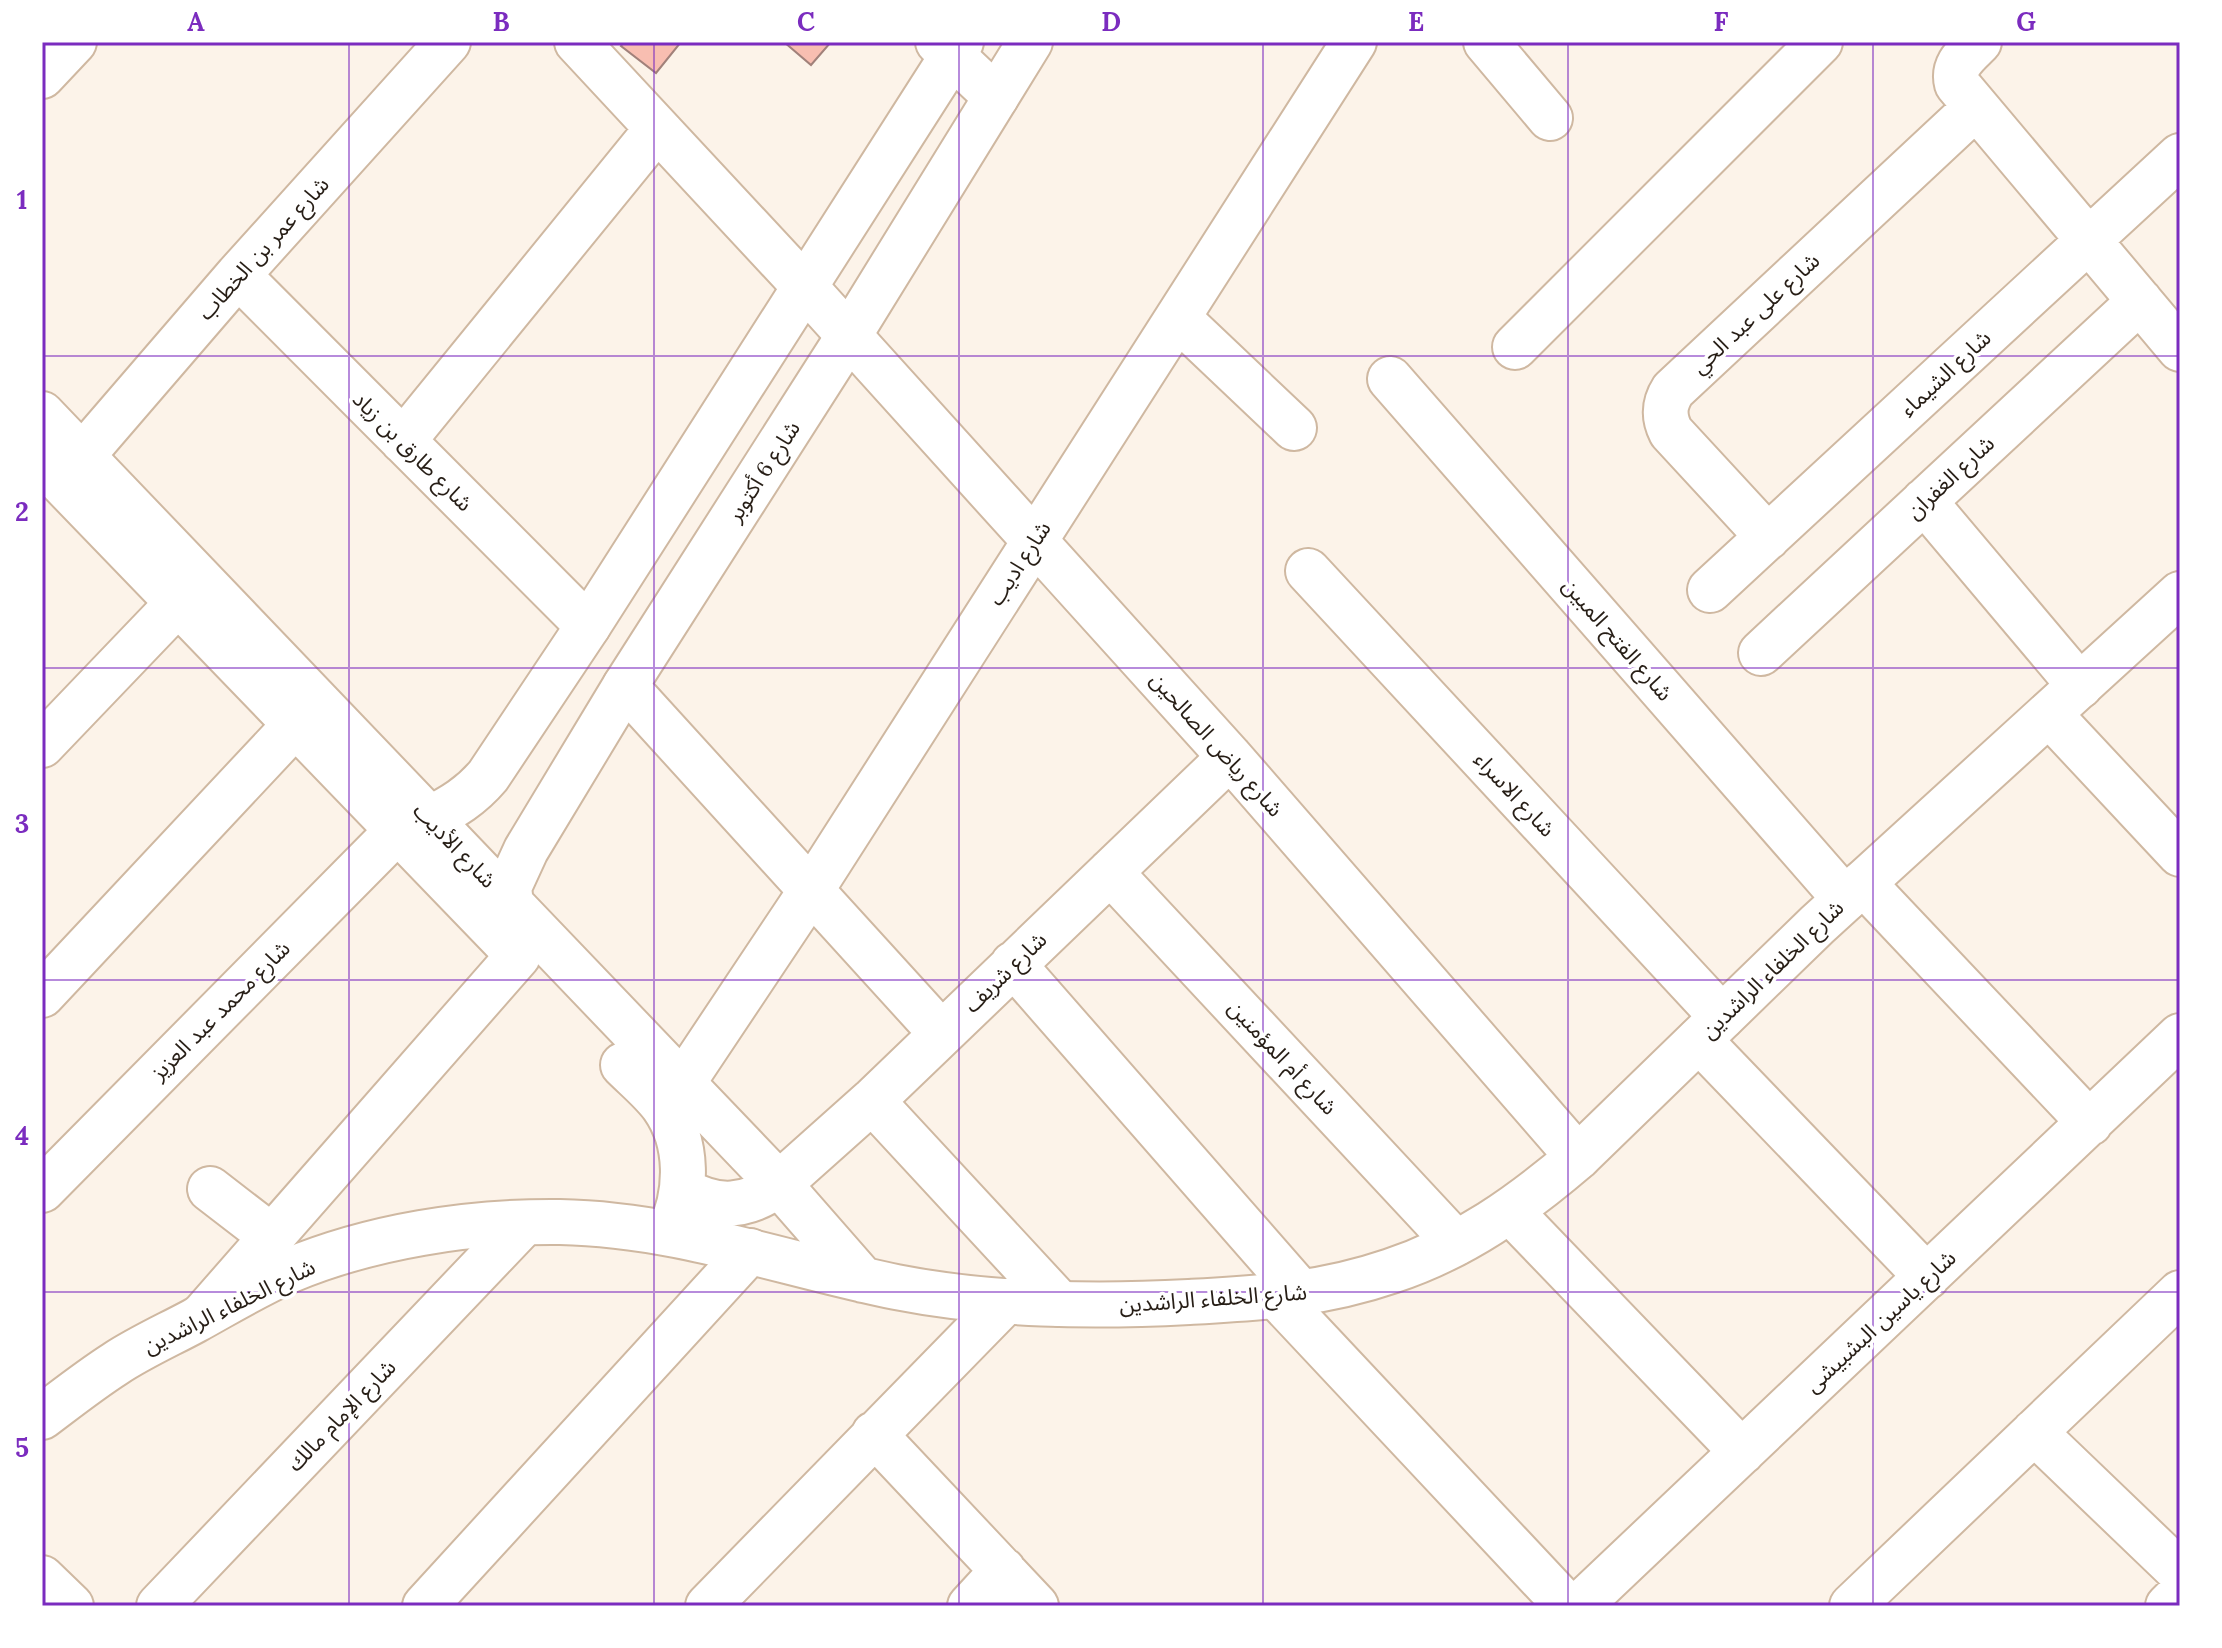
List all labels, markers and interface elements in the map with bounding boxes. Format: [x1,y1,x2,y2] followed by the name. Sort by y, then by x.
[187,5,205,38] text: A
[492,5,510,38] text: B
[797,5,815,38] text: C
[1101,5,1121,38] text: D
[1408,5,1424,38] text: E
[1714,5,1729,38] text: F
[2016,5,2036,38] text: G
[191,170,337,328] street label: شارع عمر بن الخطاب
[17,183,27,216] text: 1
[1685,246,1827,382] street label: شارع على عبد الحي
[1894,324,1999,425] street label: شارع الشيماء
[345,385,479,519] street label: شارع طارق بن زياد
[719,415,808,529] street label: شارع 6 أكتوبر
[1900,429,2002,527] street label: شارع الغفران
[15,495,29,528] text: 2
[981,516,1059,612] street label: شارع اديب
[1555,572,1679,708] street label: شارع الفتح المبين
[1142,666,1290,824] street label: شارع رياض الصالحين
[1466,746,1562,845] street label: شارع الاسراء
[405,796,503,896] street label: شارع الأديب
[15,807,29,840] text: 3
[1695,894,1852,1047] street label: شارع الخلفاء الراشدين
[958,926,1054,1021] street label: شارع شريف
[144,934,298,1089] street label: شارع محمد عبد العزيز
[1220,993,1344,1123] street label: شارع أم المؤمنين
[15,1119,29,1152] text: 4
[1798,1244,1964,1401] street label: شارع ياسين البشبيشى
[138,1252,321,1363] street label: شارع الخلفاء الراشدين
[1118,1277,1308,1322] street label: شارع الخلفاء الراشدين
[281,1353,404,1479] street label: شارع الإمام مالك
[15,1431,29,1464] text: 5

